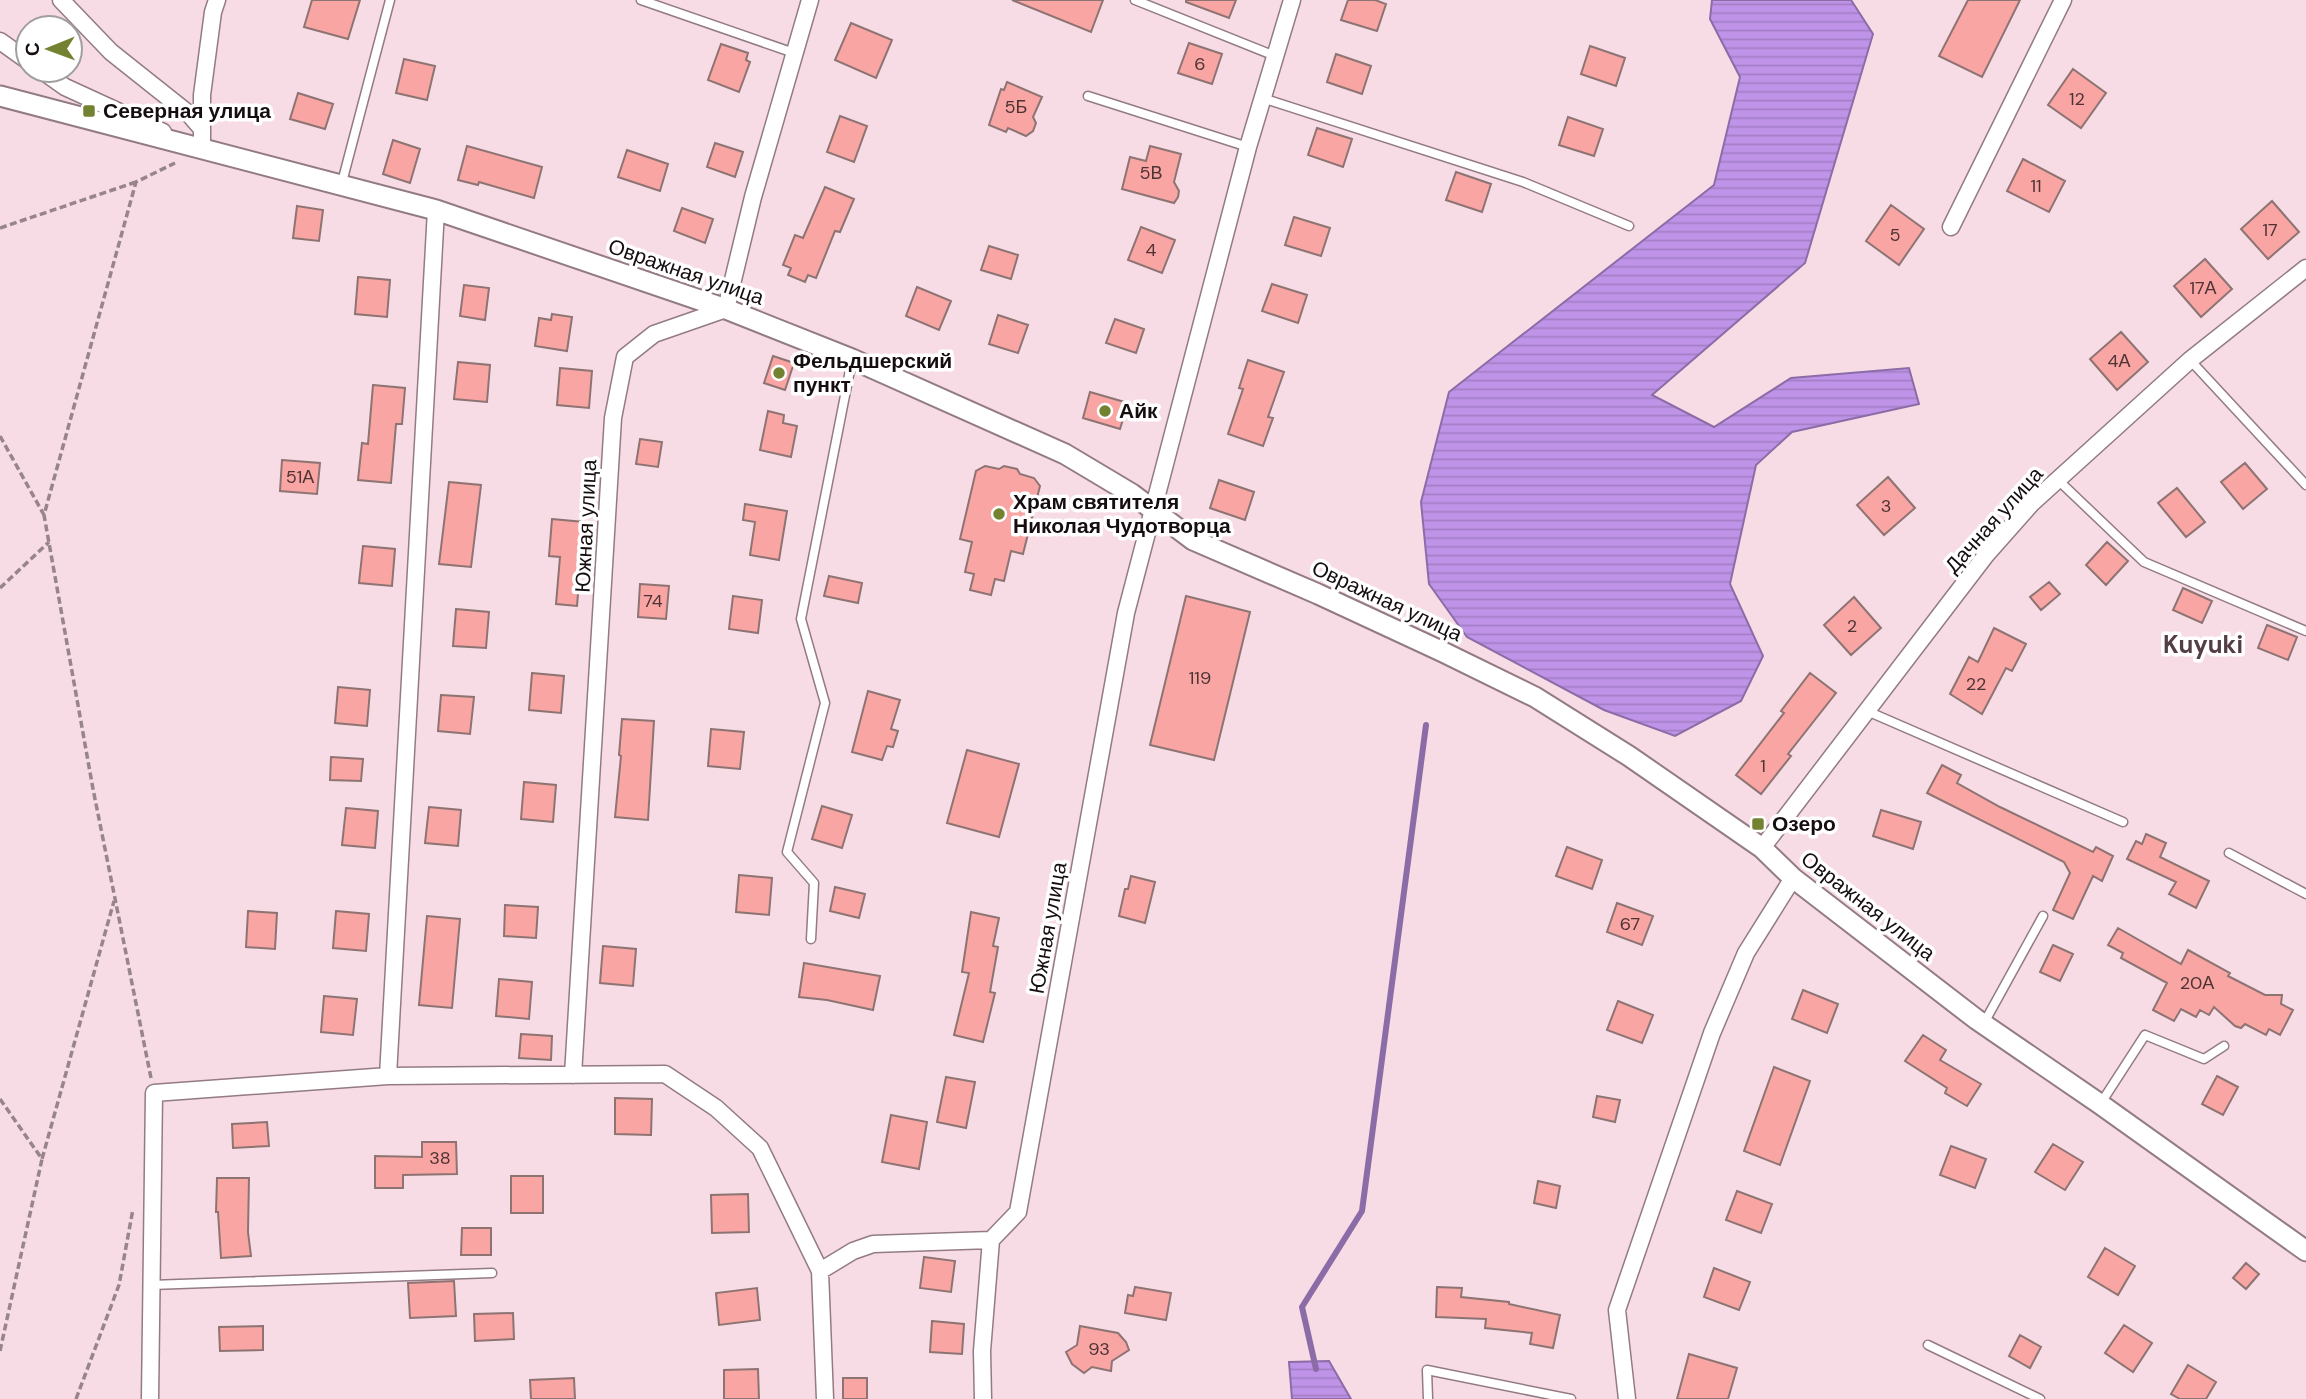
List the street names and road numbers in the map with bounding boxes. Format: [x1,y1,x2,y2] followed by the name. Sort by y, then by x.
[604,232,768,312] street label: Овражная улица
[569,458,603,593] street label: Южная улица
[1939,460,2050,579] street label: Дачная улица
[1307,554,1467,648] street label: Овражная улица
[1795,845,1941,967] street label: Овражная улица
[1023,860,1073,996] street label: Южная улица

